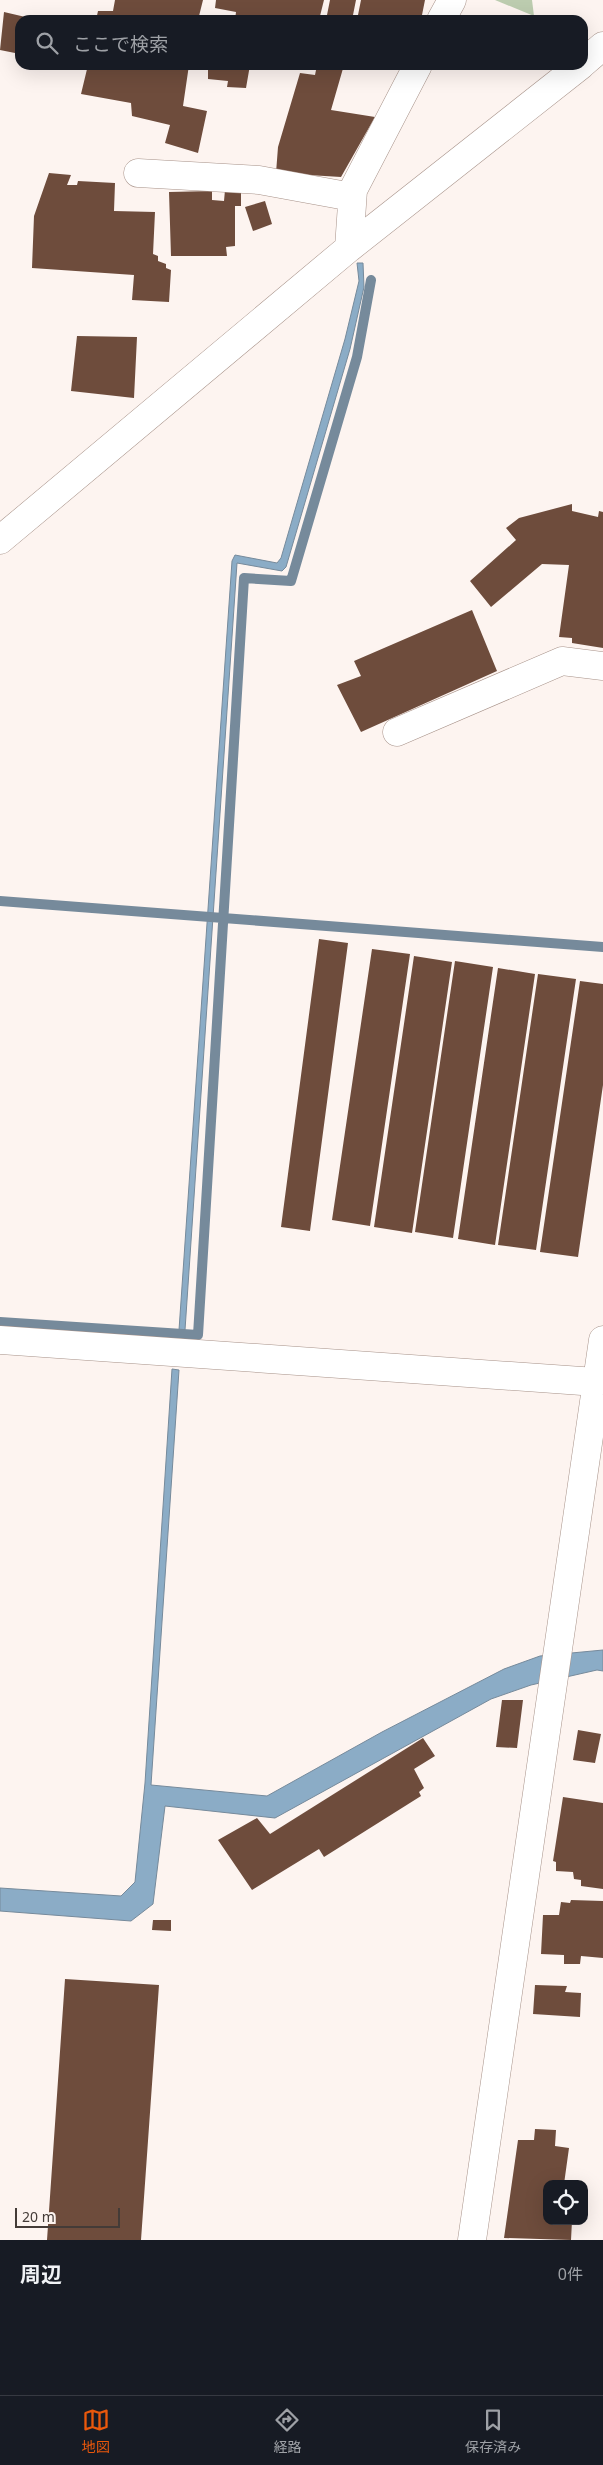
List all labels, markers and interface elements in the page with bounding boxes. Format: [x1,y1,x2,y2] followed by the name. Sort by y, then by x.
[15,15,588,70] search box
[33,29,61,57] icon: search
[73,31,168,57] text: ここで検索
[543,2180,588,2225] map controls
[543,2180,588,2225] button: locate
[15,2205,120,2228] scale bar
[22,2207,55,2226] text: 20 m
[20,2260,62,2288] text: 周辺
[558,2263,583,2285] text: 0件
[82,2406,110,2456] tab: 地図
[273,2406,301,2456] tab: 経路
[465,2406,521,2456] tab: 保存済み

